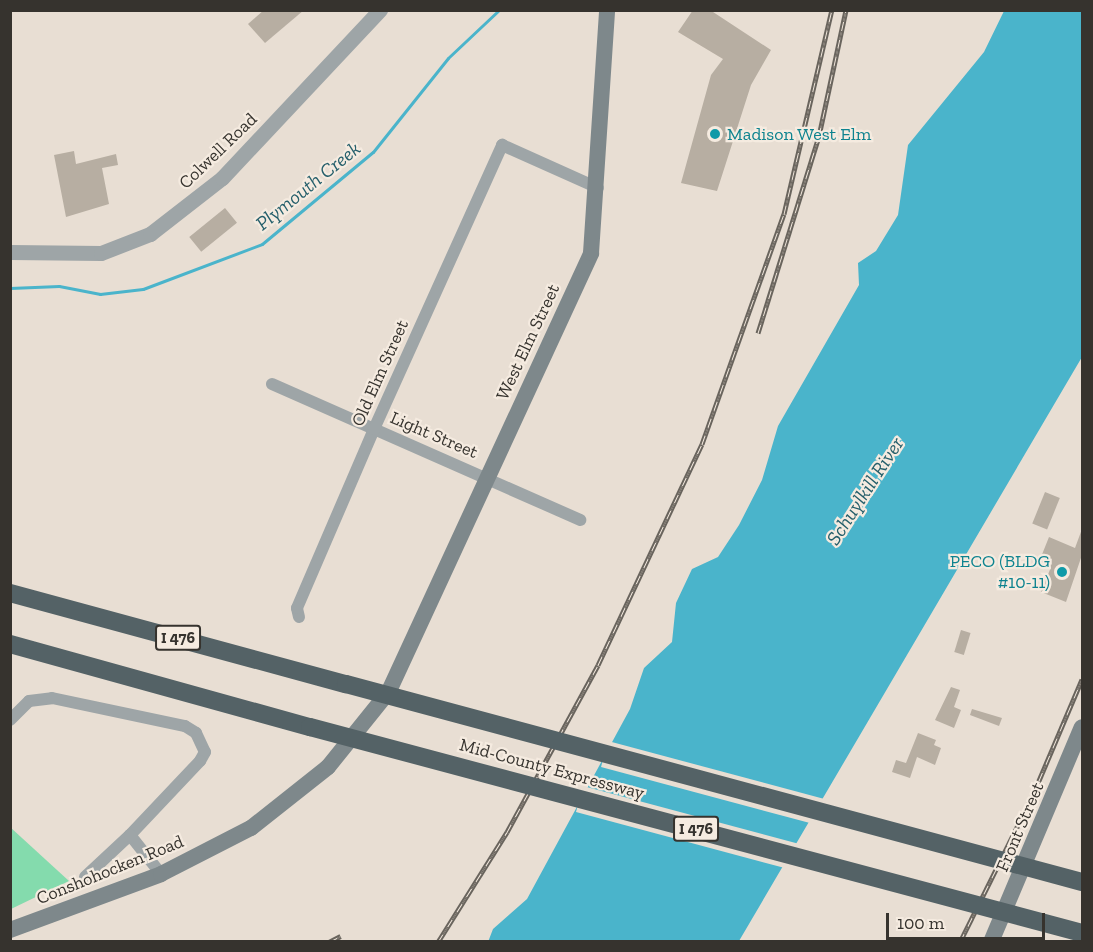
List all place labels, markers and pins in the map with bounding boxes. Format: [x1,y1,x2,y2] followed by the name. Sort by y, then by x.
[727,123,872,145] place label: Madison West Elm
[708,127,722,141] marker: Madison West Elm
[950,551,1050,594] place label: PECO (BLDG #10-11)
[1055,565,1069,579] marker: PECO (BLDG #10-11)

